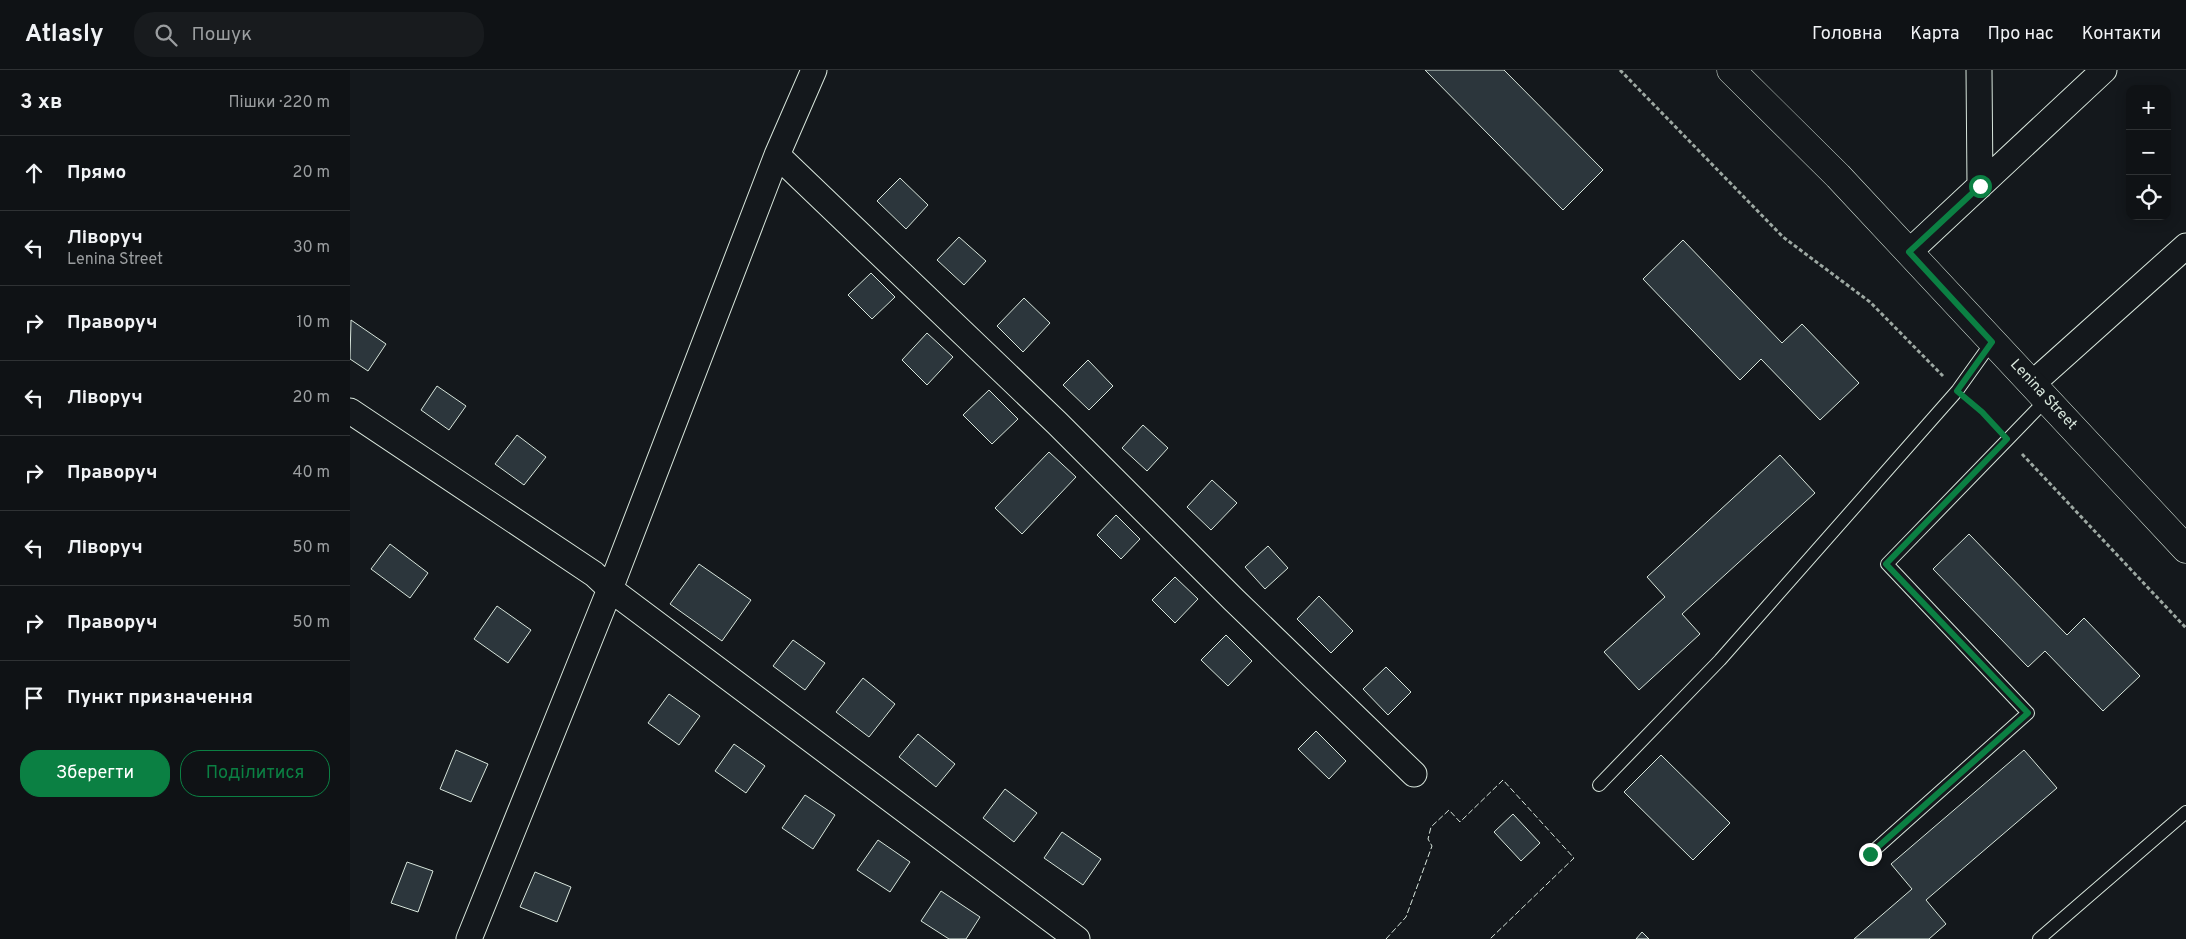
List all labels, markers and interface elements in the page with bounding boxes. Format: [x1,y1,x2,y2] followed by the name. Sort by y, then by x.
[134,12,484,57] search box
[25,20,104,50] text: Atlasly
[152,21,180,49] icon: search
[192,23,252,47] text: Пошук
[1812,23,1882,46] text: Головна
[1910,23,1960,46] text: Карта
[1988,23,2054,46] text: Про нас
[2082,23,2161,46] text: Контакти
[2126,85,2171,220] map controls
[2126,85,2171,130] button: +
[20,89,62,116] text: 3 хв
[229,93,330,113] text: Пішки · 220 m
[2126,130,2171,175] button: −
[20,159,48,187] icon: ahead
[67,161,126,185] text: Прямо
[293,163,330,183] text: 20 m
[1969,175,1992,198] route start
[2126,175,2171,220] button: locate
[67,226,143,250] text: Ліворуч
[20,234,48,262] icon: left
[293,238,330,258] text: 30 m
[67,250,163,270] text: Lenina Street
[20,309,48,337] icon: right
[67,311,158,335] text: Праворуч
[296,313,330,333] text: 10 m
[2005,356,2081,434] street label: Lenina Street
[20,384,48,412] icon: left
[67,386,143,410] text: Ліворуч
[293,388,330,408] text: 20 m
[20,459,48,487] icon: right
[67,461,158,485] text: Праворуч
[292,463,330,483] text: 40 m
[20,534,48,562] icon: left
[67,536,143,560] text: Ліворуч
[293,538,330,558] text: 50 m
[20,609,48,637] icon: right
[67,611,158,635] text: Праворуч
[293,613,330,633] text: 50 m
[20,684,48,712] icon: arrive
[67,686,253,710] text: Пункт призначення
[20,750,170,797] button: Зберегти
[180,750,330,797] button: Поділитися
[1859,843,1882,866] route end

